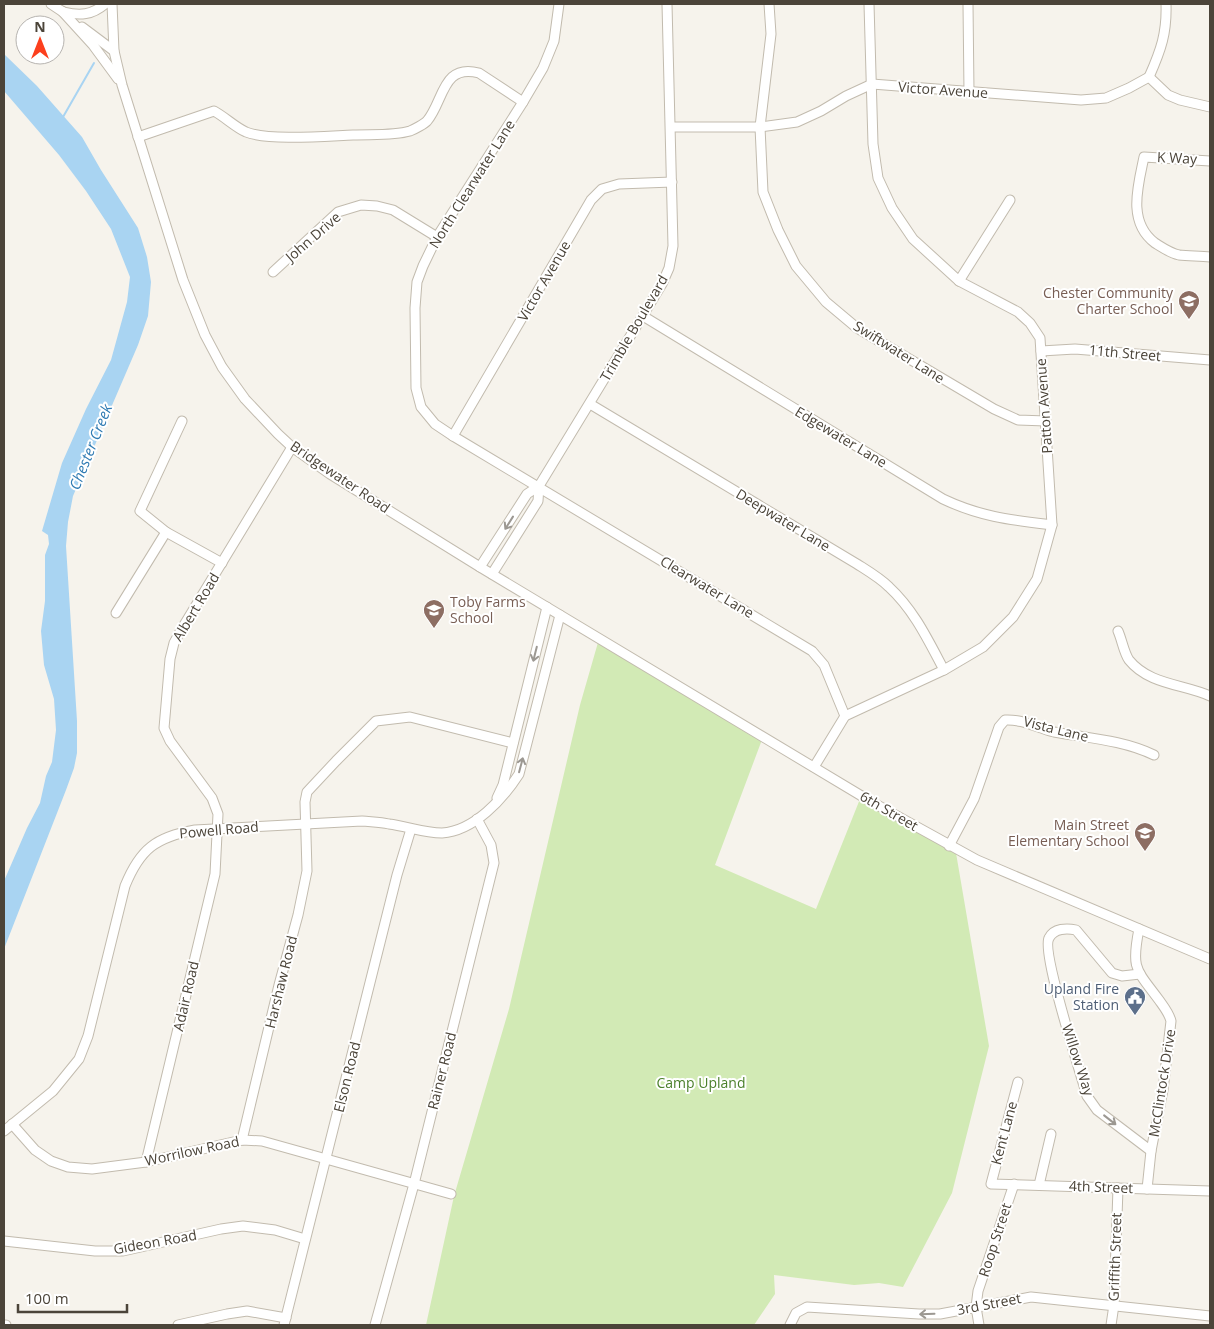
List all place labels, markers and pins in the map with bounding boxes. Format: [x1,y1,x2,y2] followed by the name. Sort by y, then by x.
[1043,283,1174,318] place label: Chester Community Charter School
[1177,289,1201,320] school or university icon: Chester Community Charter School
[450,592,526,627] place label: Toby Farms School
[422,598,446,629] school or university icon: Toby Farms School
[1008,815,1129,850] place label: Main Street Elementary School
[1133,821,1157,852] school or university icon: Main Street Elementary School
[1044,979,1119,1014] place label: Upland Fire Station
[1123,985,1147,1016] public building icon: Upland Fire Station

